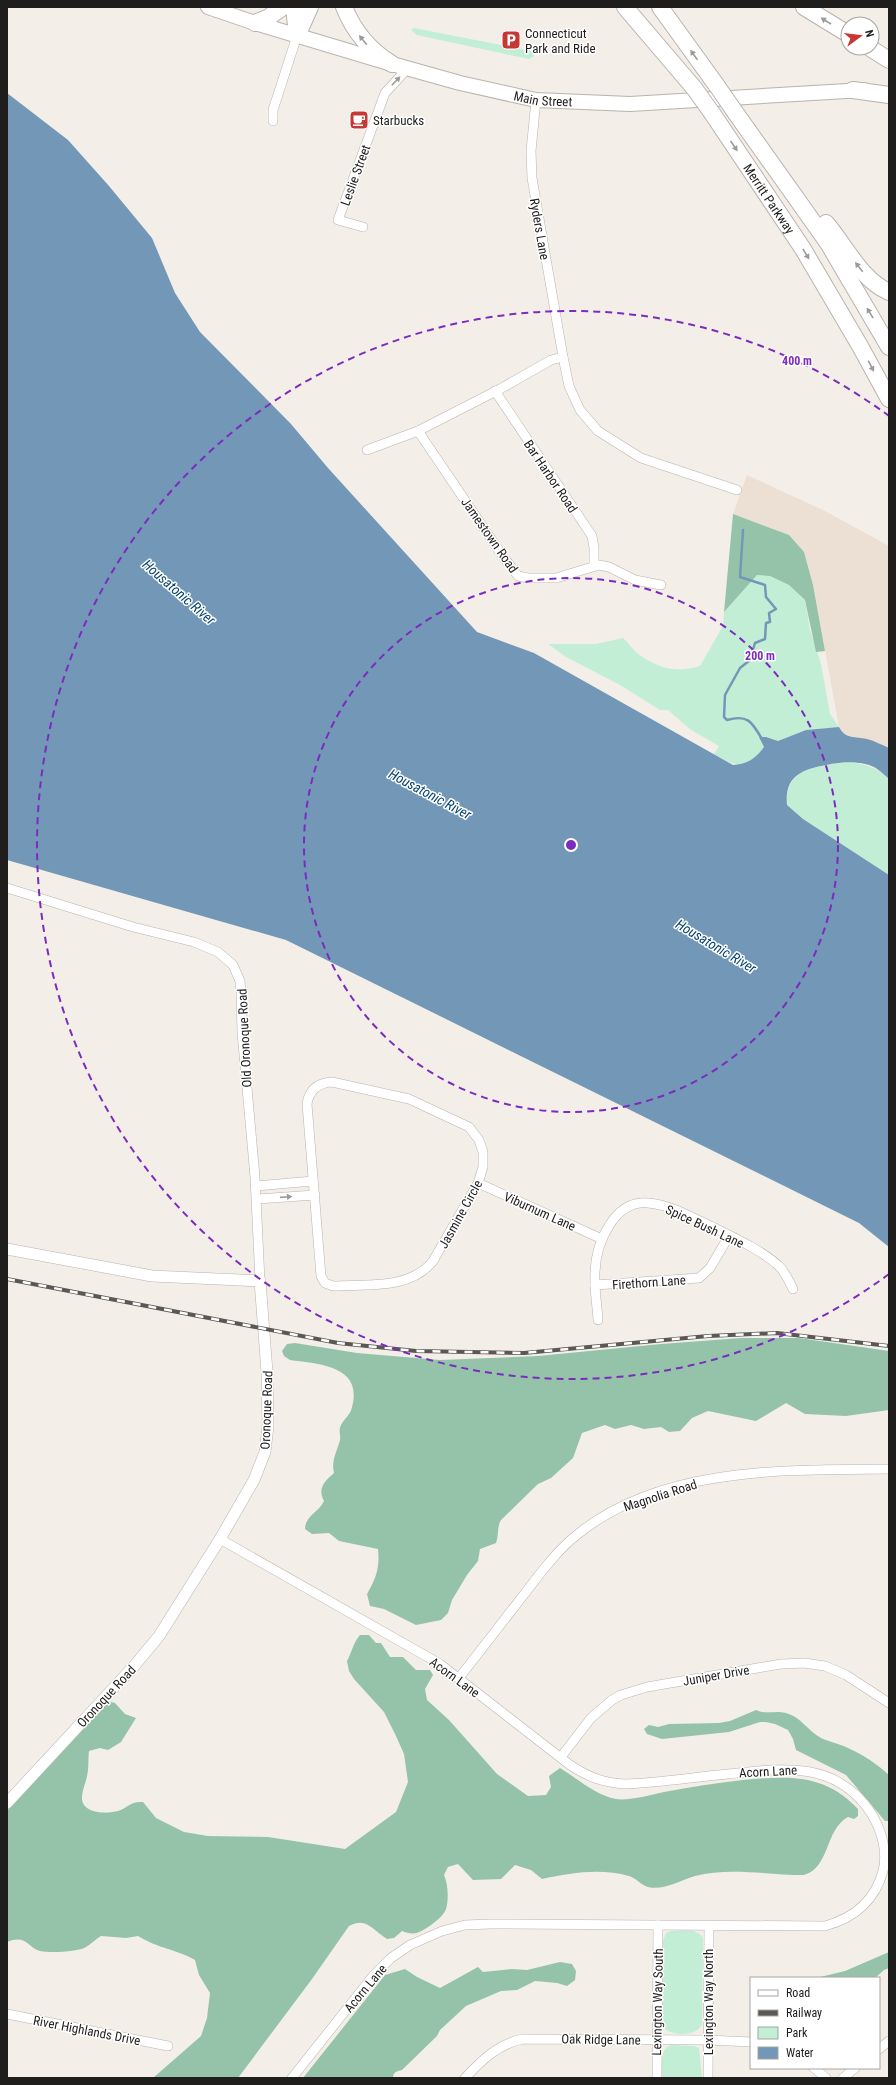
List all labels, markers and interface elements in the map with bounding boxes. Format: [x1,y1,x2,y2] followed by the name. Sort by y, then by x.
[840,16,880,56] north arrow
[820,17,832,24] one-way arrow
[525,26,596,56] place label: Connecticut Park and Ride
[500,29,522,51] parking icon: Connecticut Park and Ride
[862,29,876,39] text: N
[359,34,368,45] one-way arrow
[690,49,698,60] one-way arrow
[392,76,401,86] one-way arrow
[512,88,573,110] street label: Main Street
[348,109,370,131] cafe icon: Starbucks
[373,113,424,128] place label: Starbucks
[730,140,738,151] one-way arrow
[338,143,373,208] street label: Leslie Street
[740,161,798,237] street label: Merritt Parkway
[527,197,552,261] street label: Ryders Lane
[802,248,809,260] one-way arrow
[855,262,864,273] one-way arrow
[866,307,873,319] one-way arrow
[782,354,812,368] text: 400 m
[868,360,875,372] one-way arrow
[521,437,580,516] street label: Bar Harbor Road
[458,495,521,576] street label: Jamestown Road
[139,556,219,628] water label: Housatonic River
[745,649,775,663] text: 200 m
[386,766,475,823] water label: Housatonic River
[564,838,578,852] centre of rings
[673,916,760,977] water label: Housatonic River
[234,988,255,1088] street label: Old Oronoque Road
[435,1177,485,1251] street label: Jasmine Circle
[502,1189,578,1234] street label: Viburnum Lane
[280,1194,292,1201] one-way arrow
[663,1202,746,1251] street label: Spice Bush Lane
[612,1272,686,1293] street label: Firethorn Lane
[258,1370,275,1450] street label: Oronoque Road
[621,1477,699,1514] street label: Magnolia Road
[427,1654,483,1701] street label: Acorn Lane
[74,1662,139,1730] street label: Oronoque Road
[682,1662,750,1689] street label: Juniper Drive
[739,1762,797,1781] street label: Acorn Lane
[649,1948,666,2056] street label: Lexington Way South
[701,1949,716,2055] street label: Lexington Way North
[341,1961,390,2015] street label: Acorn Lane
[750,1977,880,2069] legend
[786,1986,810,2000] text: Road
[786,2006,822,2020] text: Railway
[32,2013,142,2048] street label: River Highlands Drive
[786,2026,808,2040] text: Park
[561,2031,641,2048] street label: Oak Ridge Lane
[786,2046,814,2060] text: Water

